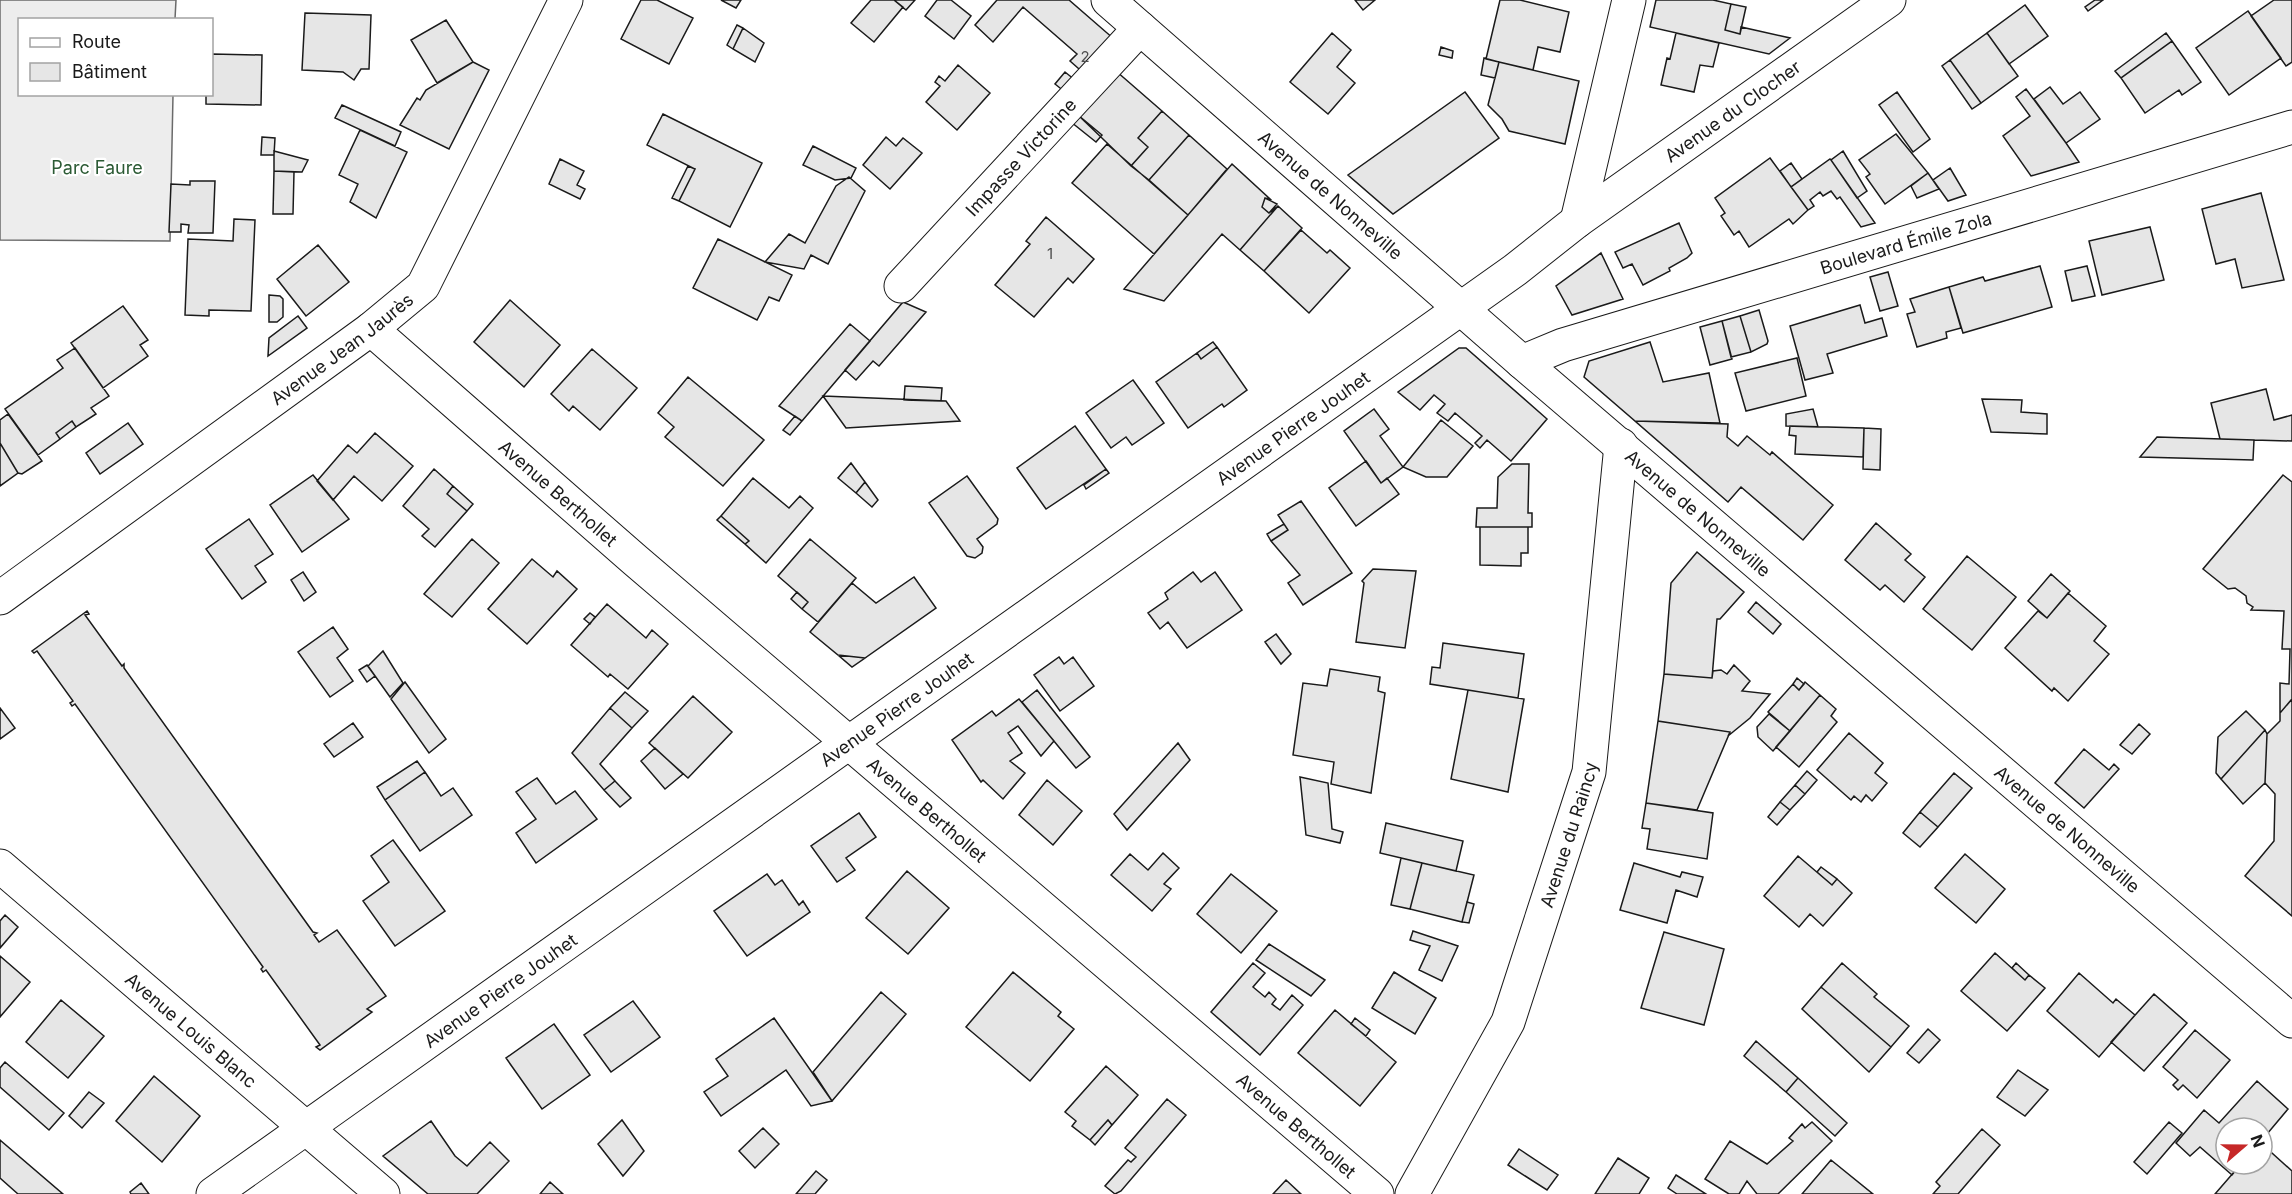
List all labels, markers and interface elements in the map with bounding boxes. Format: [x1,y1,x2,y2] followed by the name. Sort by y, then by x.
[18,18,213,96] legend
[72,31,121,52] text: Route
[1080,47,1090,66] house number: 2
[1660,56,1805,166] street label: Avenue du Clocher
[72,61,147,82] text: Bâtiment
[961,94,1080,220] street label: Impasse Victorine
[1255,126,1407,263] street label: Avenue de Nonneville
[51,157,143,178] park label: Parc Faure
[1817,207,1994,278] street label: Boulevard Émile Zola
[1047,244,1053,263] house number: 1
[266,288,417,409] street label: Avenue Jean Jaurès
[1212,366,1373,489] street label: Avenue Pierre Jouhet
[495,436,622,550] street label: Avenue Berthollet
[1621,445,1775,581] street label: Avenue de Nonneville
[816,648,977,770] street label: Avenue Pierre Jouhet
[863,753,991,866] street label: Avenue Berthollet
[1535,761,1600,910] street label: Avenue du Raincy
[1991,761,2144,897] street label: Avenue de Nonneville
[420,929,581,1052] street label: Avenue Pierre Jouhet
[121,968,261,1092] street label: Avenue Louis Blanc
[1233,1069,1361,1182] street label: Avenue Berthollet
[2214,1116,2274,1176] north arrow
[2247,1132,2270,1150] text: N

